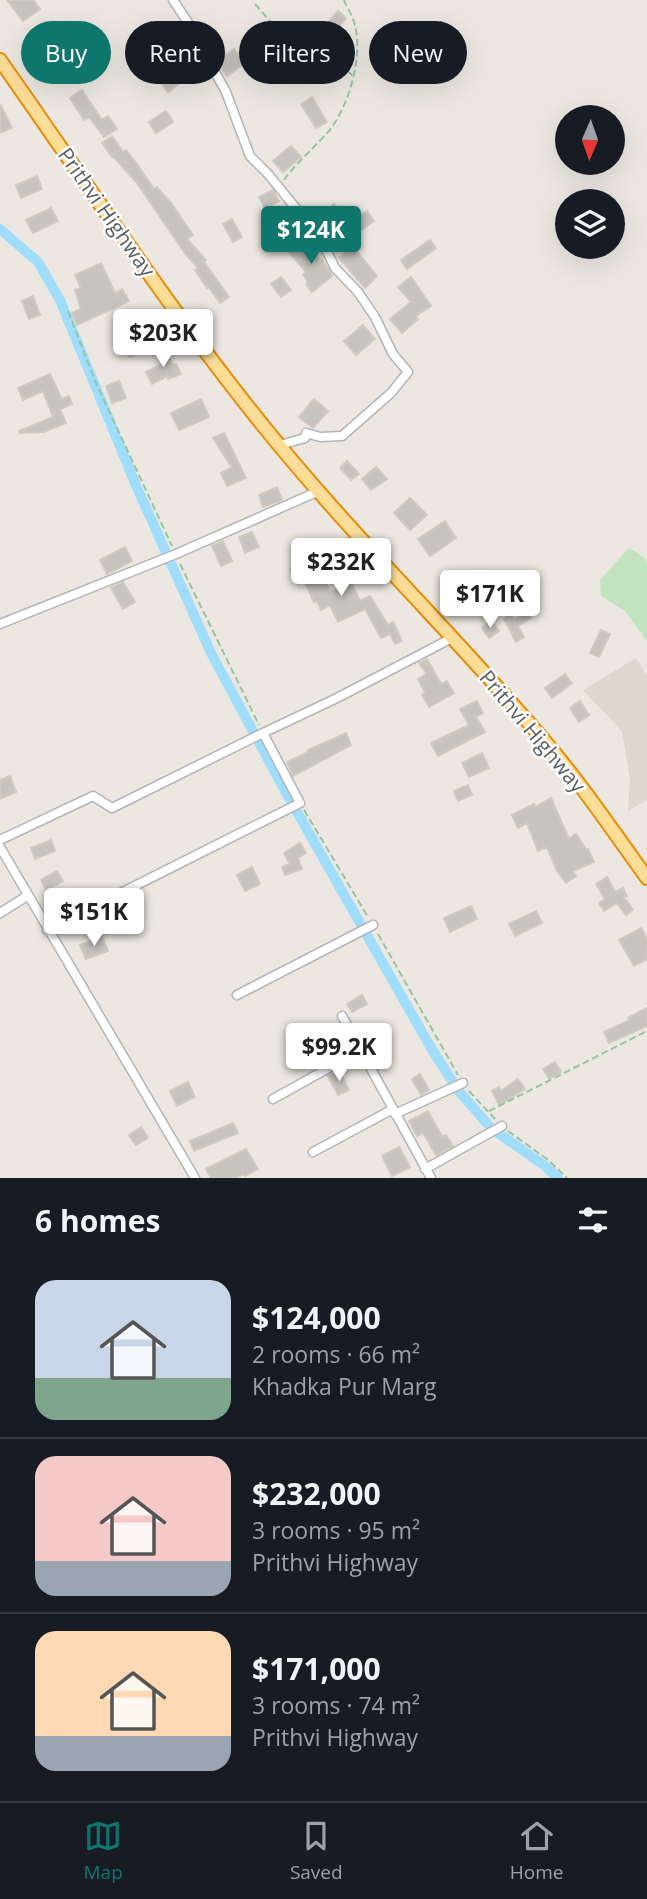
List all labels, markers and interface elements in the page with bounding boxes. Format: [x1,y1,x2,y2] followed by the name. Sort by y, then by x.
[21,21,111,84] chip: Buy
[125,21,225,84] chip: Rent
[239,21,355,84] chip: Filters
[369,21,467,84] chip: New
[555,105,625,175] north arrow
[555,105,625,259] map controls
[52,142,162,283] street label: Prithvi Highway
[555,189,625,259] button: layers
[262,206,360,266] pin: $124K
[277,213,345,245] text: $124K
[114,310,212,369] pin: $203K
[129,316,197,348] text: $203K
[292,538,390,598] pin: $232K
[307,545,375,577] text: $232K
[441,570,539,630] pin: $171K
[456,577,524,609] text: $171K
[474,664,593,798] street label: Prithvi Highway
[45,888,143,948] pin: $151K
[60,895,128,927] text: $151K
[282,1024,396,1083] pin: $99.2K
[302,1030,376,1062] text: $99.2K
[35,1200,160,1241] text: 6 homes
[574,1201,612,1239] icon: filters
[252,1297,381,1338] text: $124,000
[91,1308,175,1392] icon: home
[252,1338,420,1370] text: 2 rooms · 66 m²
[252,1370,437,1402] text: Khadka Pur Marg
[252,1473,381,1514] text: $232,000
[91,1484,175,1568] icon: home
[252,1514,420,1546] text: 3 rooms · 95 m²
[252,1546,418,1578] text: Prithvi Highway
[252,1648,381,1689] text: $171,000
[91,1659,175,1743] icon: home
[252,1689,420,1721] text: 3 rooms · 74 m²
[252,1721,418,1753] text: Prithvi Highway
[84,1817,123,1885] tab: Map
[290,1817,343,1885] tab: Saved
[510,1817,563,1885] tab: Home

